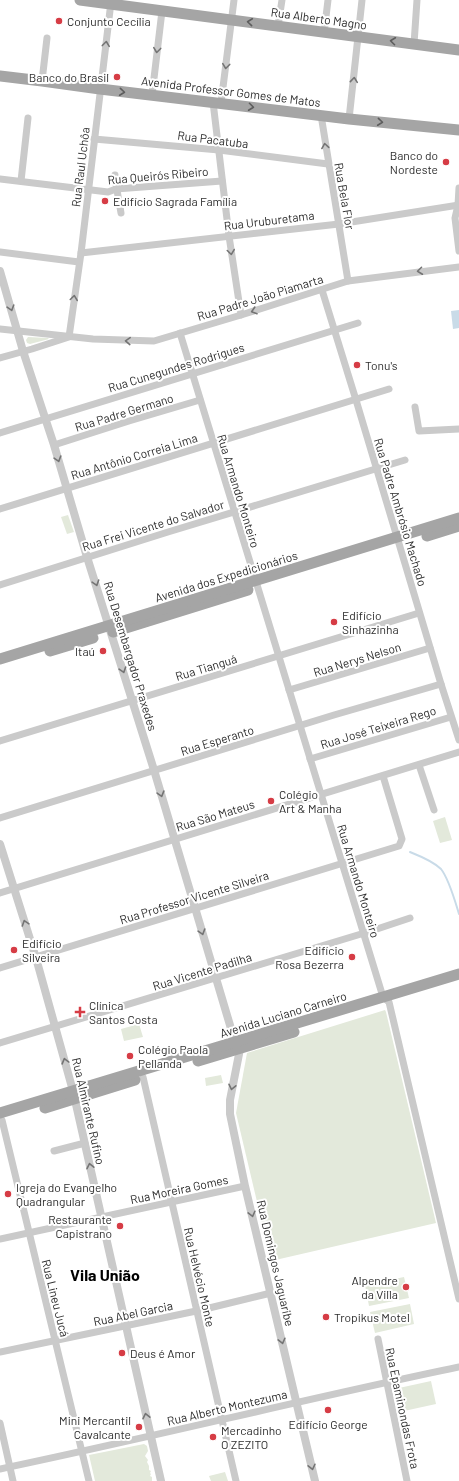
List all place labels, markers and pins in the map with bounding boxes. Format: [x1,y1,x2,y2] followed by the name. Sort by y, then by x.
[67,14,151,28] place label: Conjunto Cecília
[54,16,64,26] marker: Conjunto Cecília
[29,70,109,84] place label: Banco do Brasil
[112,72,122,82] marker: Banco do Brasil
[390,148,438,176] place label: Banco do Nordeste
[441,157,451,167] marker: Banco do Nordeste
[113,194,237,208] place label: Edifício Sagrada Família
[100,196,110,206] marker: Edifício Sagrada Família
[365,358,398,372] place label: Tonu's
[352,360,362,370] marker: Tonu's
[342,608,399,636] place label: Edifício Sinhazinha
[329,617,339,627] marker: Edifício Sinhazinha
[75,644,95,658] place label: Itaú
[98,646,108,656] marker: Itaú
[279,787,342,815] place label: Colégio Art & Manha
[266,796,276,806] marker: Colégio Art & Manha
[22,936,62,964] place label: Edifício Silveira
[275,943,344,971] place label: Edifício Rosa Bezerra
[9,945,19,955] marker: Edifício Silveira
[347,952,357,962] marker: Edifício Rosa Bezerra
[89,998,158,1026] place label: Clínica Santos Costa
[74,1006,86,1018] marker: Clínica Santos Costa
[138,1042,208,1070] place label: Colégio Paola Pellanda
[125,1051,135,1061] marker: Colégio Paola Pellanda
[16,1180,117,1208] place label: Igreja do Evangelho Quadrangular
[3,1189,13,1199] marker: Igreja do Evangelho Quadrangular
[48,1212,112,1240] place label: Restaurante Capistrano
[115,1221,125,1231] marker: Restaurante Capistrano
[351,1273,398,1301] place label: Alpendre da Villa
[401,1282,411,1292] marker: Alpendre da Villa
[334,1310,410,1324] place label: Tropikus Motel
[321,1312,331,1322] marker: Tropikus Motel
[130,1346,196,1360] place label: Deus é Amor
[117,1348,127,1358] marker: Deus é Amor
[323,1405,333,1415] marker: Edifício George
[59,1413,131,1441] place label: Mini Mercantil Cavalcante
[288,1417,368,1431] place label: Edifício George
[134,1422,144,1432] marker: Mini Mercantil Cavalcante
[221,1423,282,1451] place label: Mercadinho O ZEZITO
[208,1432,218,1442] marker: Mercadinho O ZEZITO

